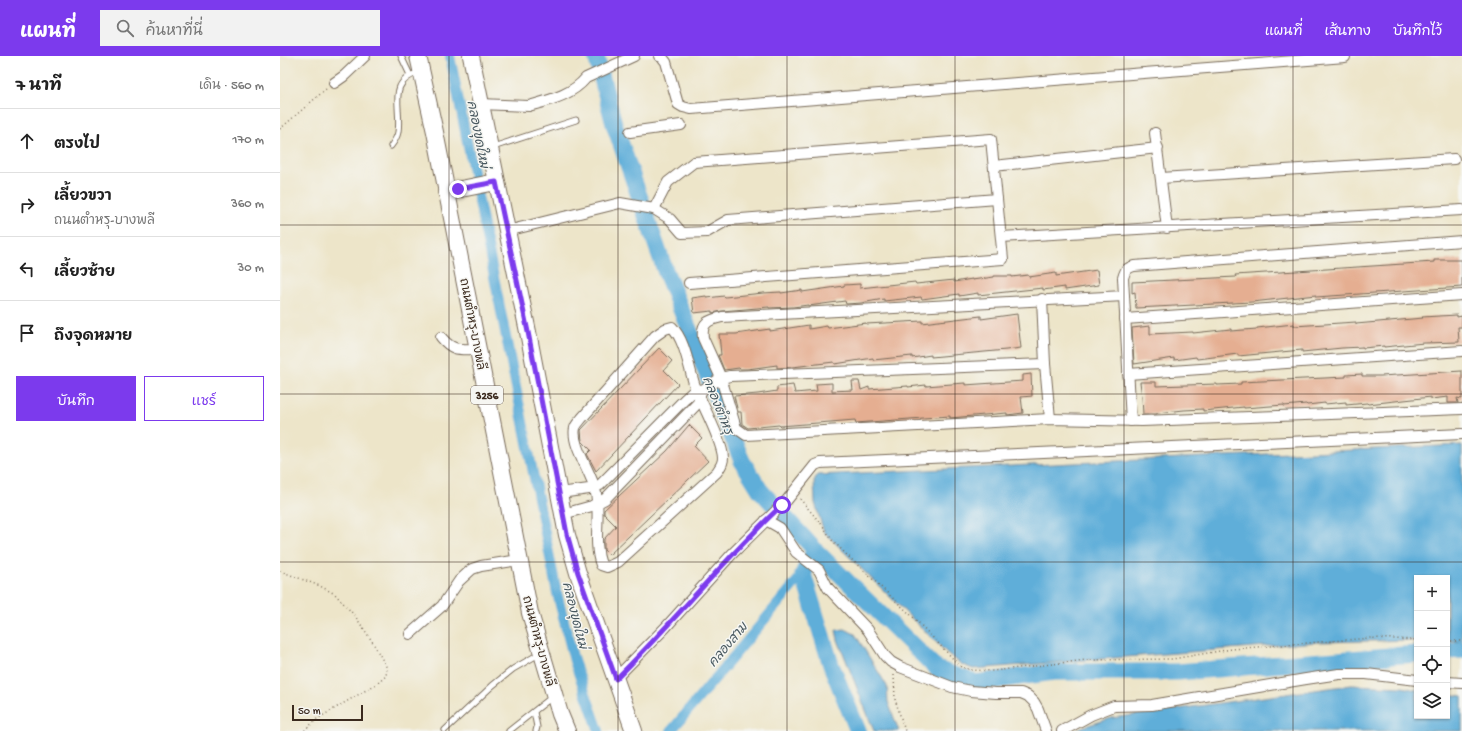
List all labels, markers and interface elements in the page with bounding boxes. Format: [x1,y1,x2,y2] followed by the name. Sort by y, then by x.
[100,10,380,46] search box
[114,17,136,39] icon: search
[20,22,76,45] text: แผนที่
[146,23,203,41] text: ค้นหาที่นี่
[1265,24,1302,41] text: แผนที่
[1324,24,1371,41] text: เส้นทาง
[1393,24,1442,41] text: บันทึกไว้
[16,77,62,97] text: 7 นาที
[199,79,264,94] text: เดิน · 560 m
[462,99,494,173] water label: คลองขุดใหม่
[16,130,38,152] icon: ahead
[232,133,264,148] text: 170 m
[54,136,100,154] text: ตรงไป
[449,180,467,198] route end
[54,188,112,206] text: เลี้ยวขวา
[16,194,38,216] icon: right
[231,197,264,212] text: 360 m
[54,214,155,229] text: ถนนตำหรุ-บางพลี
[16,258,38,280] icon: left
[238,261,264,276] text: 30 m
[54,264,115,282] text: เลี้ยวซ้าย
[455,277,489,372] street label: ถนนตำหรุ-บางพลี
[16,322,38,344] icon: arrive
[54,328,132,346] text: ถึงจุดหมาย
[697,374,738,439] water label: คลองตำหรุ
[16,376,136,421] button: บันทึก
[144,376,264,421] button: แชร์
[471,386,503,404] road number: 3256
[773,496,791,514] route start
[1414,575,1450,719] map controls
[1414,575,1450,611] button: +
[557,580,593,654] water label: คลองขุดใหม่
[518,594,558,688] street label: ถนนตำหรุ-บางพลี
[1414,611,1450,647] button: −
[706,620,752,671] water label: คลองสาม
[1414,647,1450,683] button: locate
[1414,683,1450,719] button: layers
[292,703,363,722] scale bar
[298,706,320,718] text: 50 m

